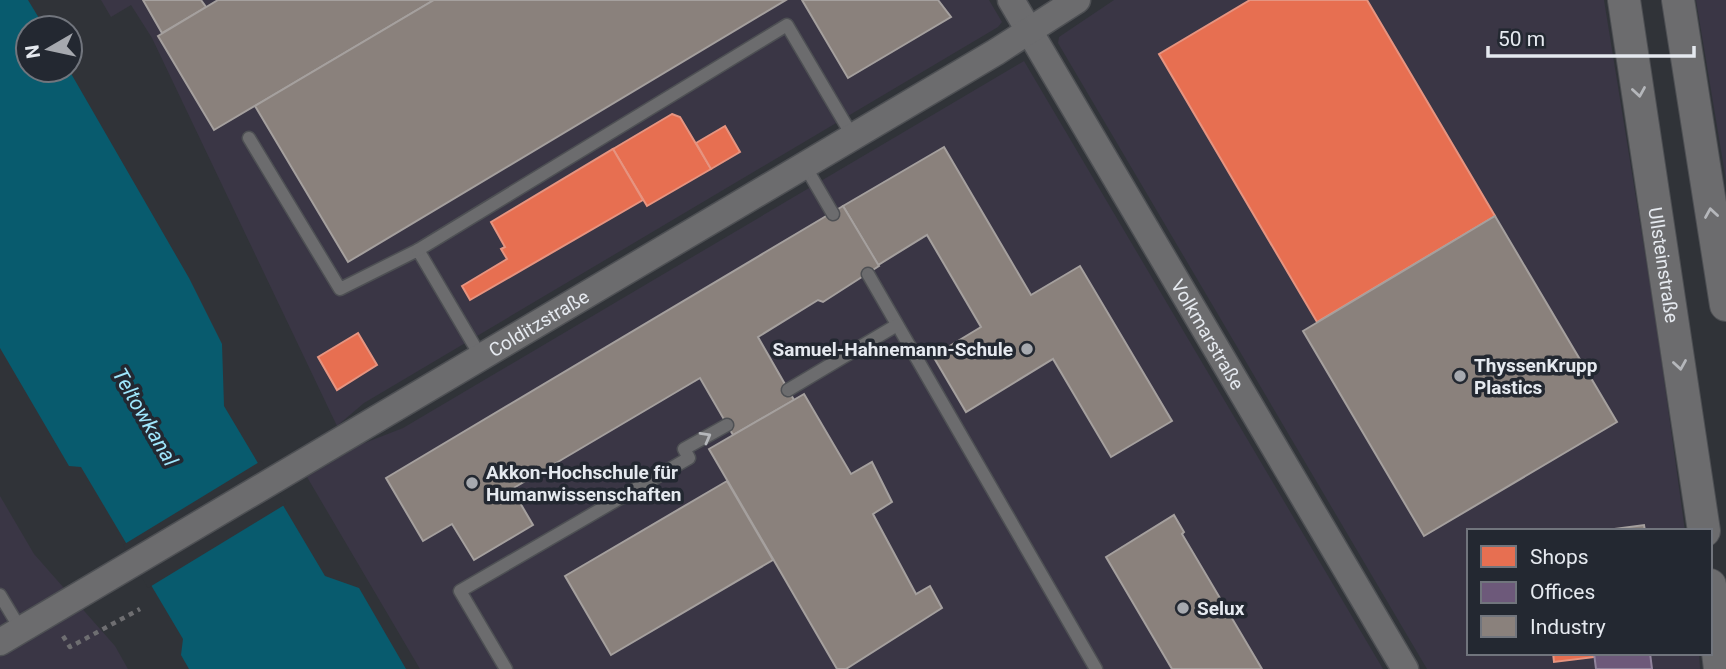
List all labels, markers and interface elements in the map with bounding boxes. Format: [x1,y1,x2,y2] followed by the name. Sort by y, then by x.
[14,14,84,84] north arrow
[1488,14,1694,58] scale bar
[1498,27,1545,51] text: 50 m
[20,43,45,60] text: N
[1631,86,1646,97] one-way arrow
[1644,206,1684,324] street label: Ullsteinstraße
[1704,207,1719,219] one-way arrow
[1167,275,1249,394] street label: Volkmarstraße
[484,284,593,362] street label: Colditzstraße
[773,338,1013,361] place label: Samuel-Hahnemann-Schule
[1019,341,1035,357] marker: Samuel-Hahnemann-Schule
[1474,354,1598,399] place label: ThyssenKrupp Plastics
[1672,359,1687,371] one-way arrow
[107,364,183,471] water label: Teltowkanal
[1452,368,1468,384] marker: ThyssenKrupp Plastics
[698,432,711,445] one-way arrow
[486,461,681,506] place label: Akkon-Hochschule für Humanwissenschaften
[464,475,480,491] marker: Akkon-Hochschule für Humanwissenschaften
[1467,529,1712,655] legend
[1530,545,1589,569] text: Shops
[1530,580,1595,604] text: Offices
[1197,597,1245,620] place label: Selux
[1175,600,1191,616] marker: Selux
[1530,615,1606,639] text: Industry

